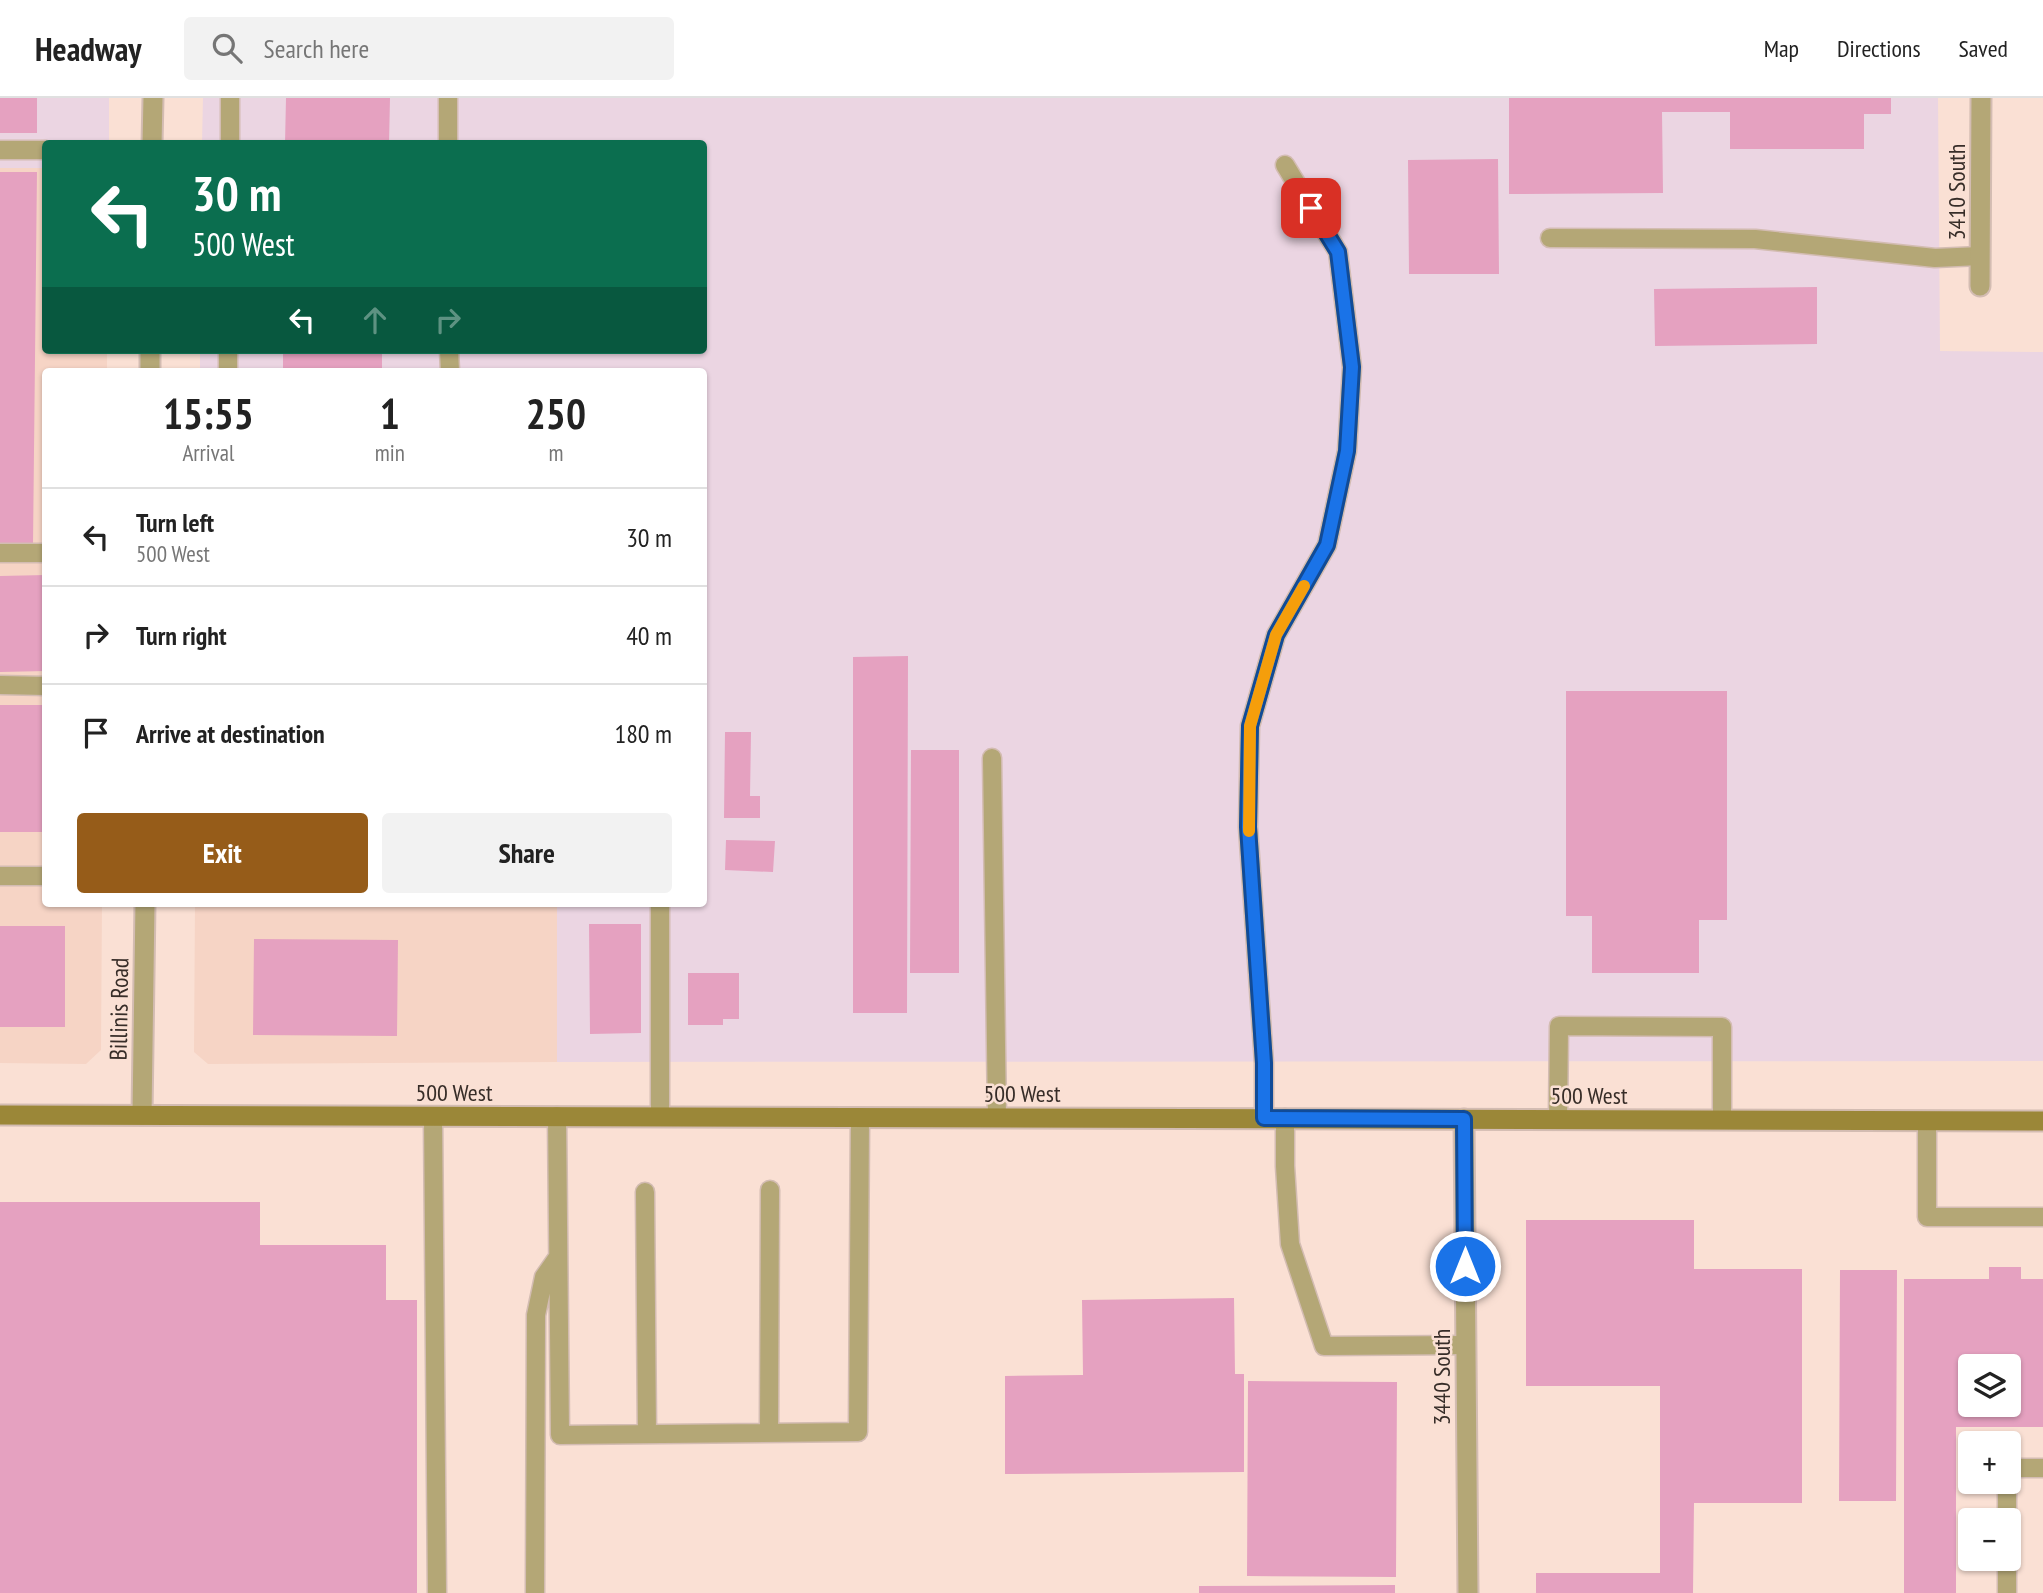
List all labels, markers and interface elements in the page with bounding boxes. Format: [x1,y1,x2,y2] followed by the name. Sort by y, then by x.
[184,17,674,80] search box
[35,27,142,70] text: Headway
[208,29,246,67] icon: search
[264,32,369,65] text: Search here
[1764,33,1799,64] text: Map
[1837,33,1921,64] text: Directions
[1959,33,2008,64] text: Saved
[1941,144,1972,240] street label: 3410 South
[192,161,281,225] text: 30 m
[77,168,168,259] icon: left
[1281,178,1341,238] pin
[1292,189,1330,227] icon: arrive
[192,223,295,265] text: 500 West
[283,301,321,339] icon: left
[356,301,394,339] icon: ahead
[429,301,467,339] icon: right
[163,386,254,441] text: 15:55
[380,386,400,441] text: 1
[526,386,586,441] text: 250
[182,438,234,467] text: Arrival
[375,438,405,467] text: min
[548,438,563,467] text: m
[136,506,214,539] text: Turn left
[77,518,115,556] icon: left
[626,521,672,554] text: 30 m
[136,539,210,568] text: 500 West
[77,616,115,654] icon: right
[136,619,227,652] text: Turn right
[626,619,672,652] text: 40 m
[77,714,115,752] icon: arrive
[136,717,325,750] text: Arrive at destination
[614,717,672,750] text: 180 m
[77,813,368,893] button: Exit
[382,813,672,893] button: Share
[103,957,135,1061] street label: Billinis Road
[416,1077,493,1108] street label: 500 West
[984,1078,1061,1109] street label: 500 West
[1551,1080,1628,1111] street label: 500 West
[1428,1229,1502,1303] position arrow
[1426,1329,1457,1425] street label: 3440 South
[1958,1354,2021,1571] map controls
[1958,1354,2021,1417] button: layers
[1958,1431,2021,1494] button: +
[1958,1508,2021,1571] button: −

